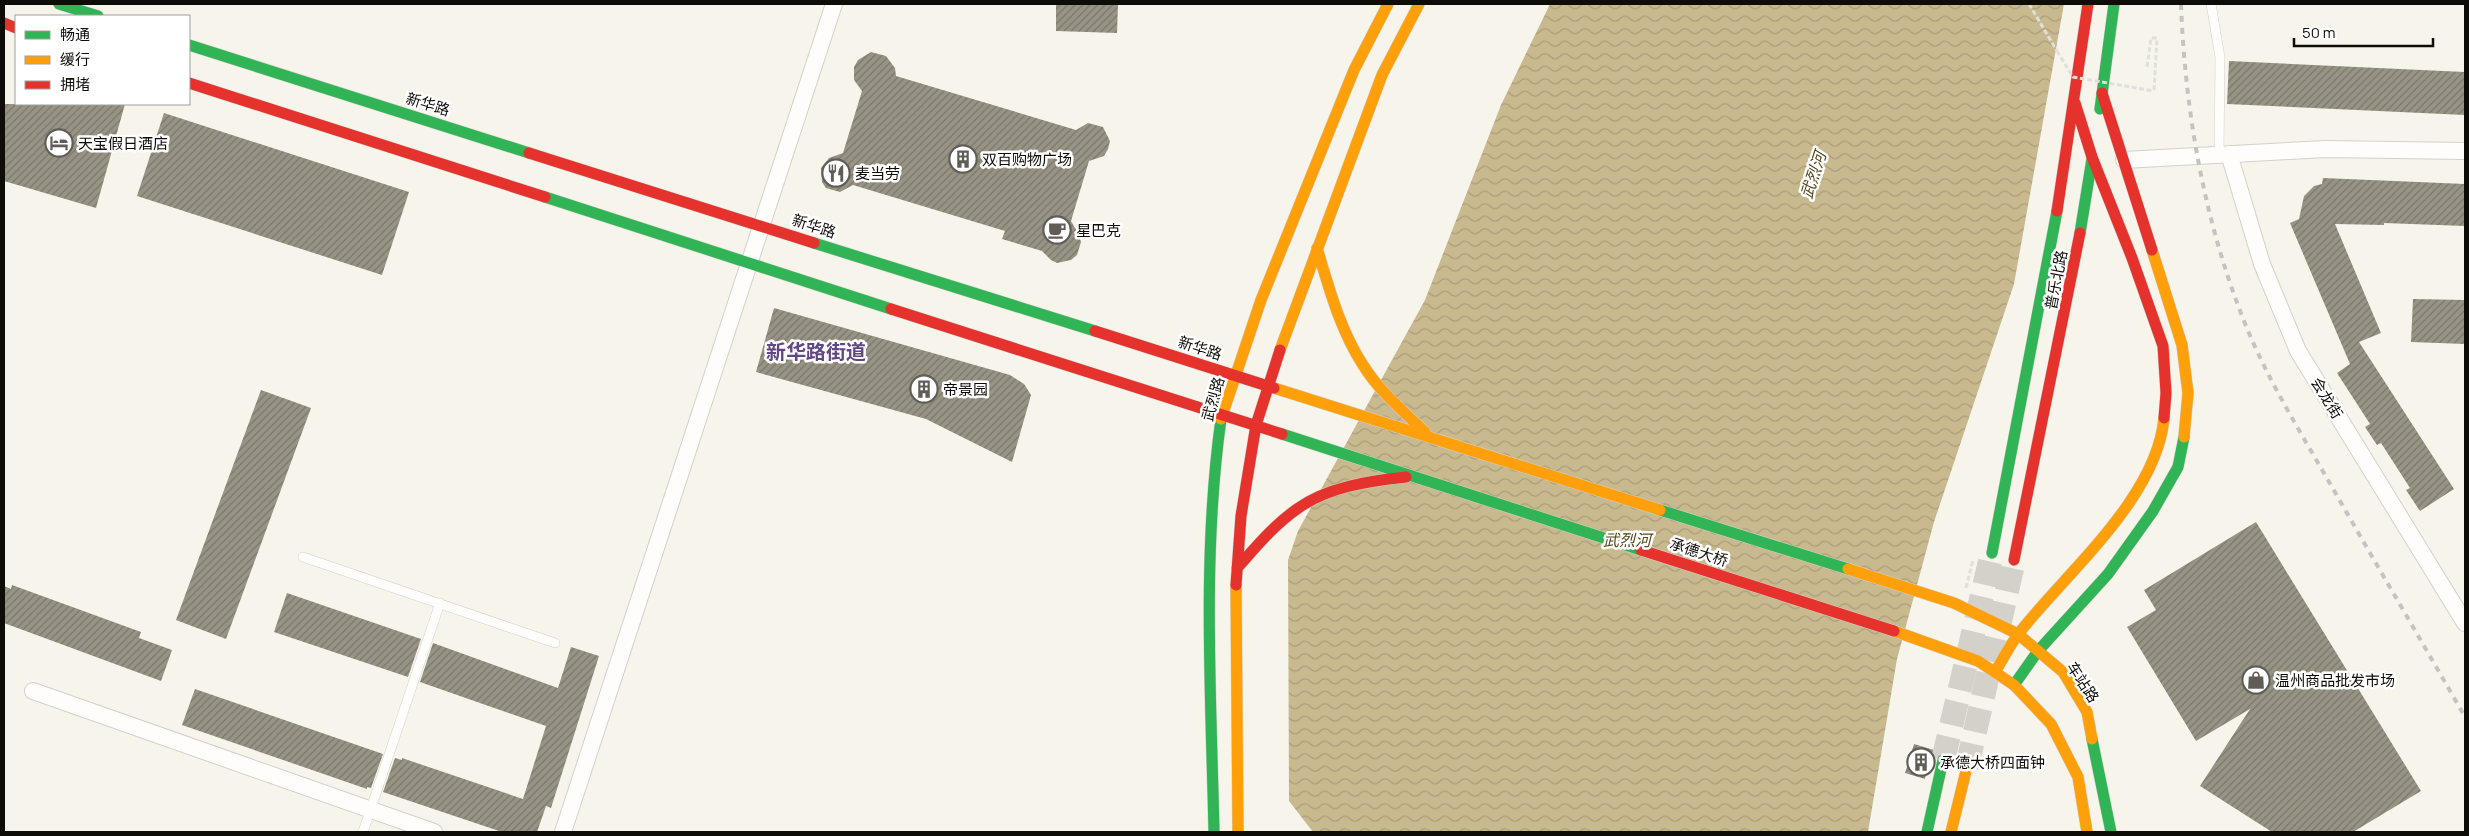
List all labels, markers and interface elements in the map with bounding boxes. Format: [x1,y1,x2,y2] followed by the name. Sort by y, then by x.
[15,15,190,105] legend
[2294,15,2433,47] scale bar
[2302,22,2336,43] text: 50 m
[60,24,90,45] text: 畅通
[60,49,90,70] text: 缓行
[60,74,90,95] text: 拥堵
[403,87,453,121] street label: 新华路
[44,128,74,158] hotel icon: 天宝假日酒店
[78,133,168,154] place label: 天宝假日酒店
[948,144,978,174] building icon: 双百购物广场
[1795,146,1832,201] water label: 武烈河
[982,149,1072,170] place label: 双百购物广场
[821,158,851,188] restaurant icon: 麦当劳
[855,163,900,184] place label: 麦当劳
[789,209,839,243] street label: 新华路
[1042,215,1072,245] cafe icon: 星巴克
[1076,220,1121,241] place label: 星巴克
[2040,249,2072,311] street label: 普乐北路
[1175,331,1225,365] street label: 新华路
[766,338,866,365] district label: 新华路街道
[2306,373,2348,423] street label: 会龙街
[909,374,939,404] building icon: 帝景园
[1197,374,1229,424] street label: 武烈路
[943,379,988,400] place label: 帝景园
[1603,529,1654,551] water label: 武烈河
[1667,533,1731,571] street label: 承德大桥
[2062,657,2104,707] street label: 车站路
[2241,665,2271,695] shop icon: 温州商品批发市场
[2275,670,2395,691] place label: 温州商品批发市场
[1906,747,1936,777] building icon: 承德大桥四面钟
[1940,752,2045,773] place label: 承德大桥四面钟

